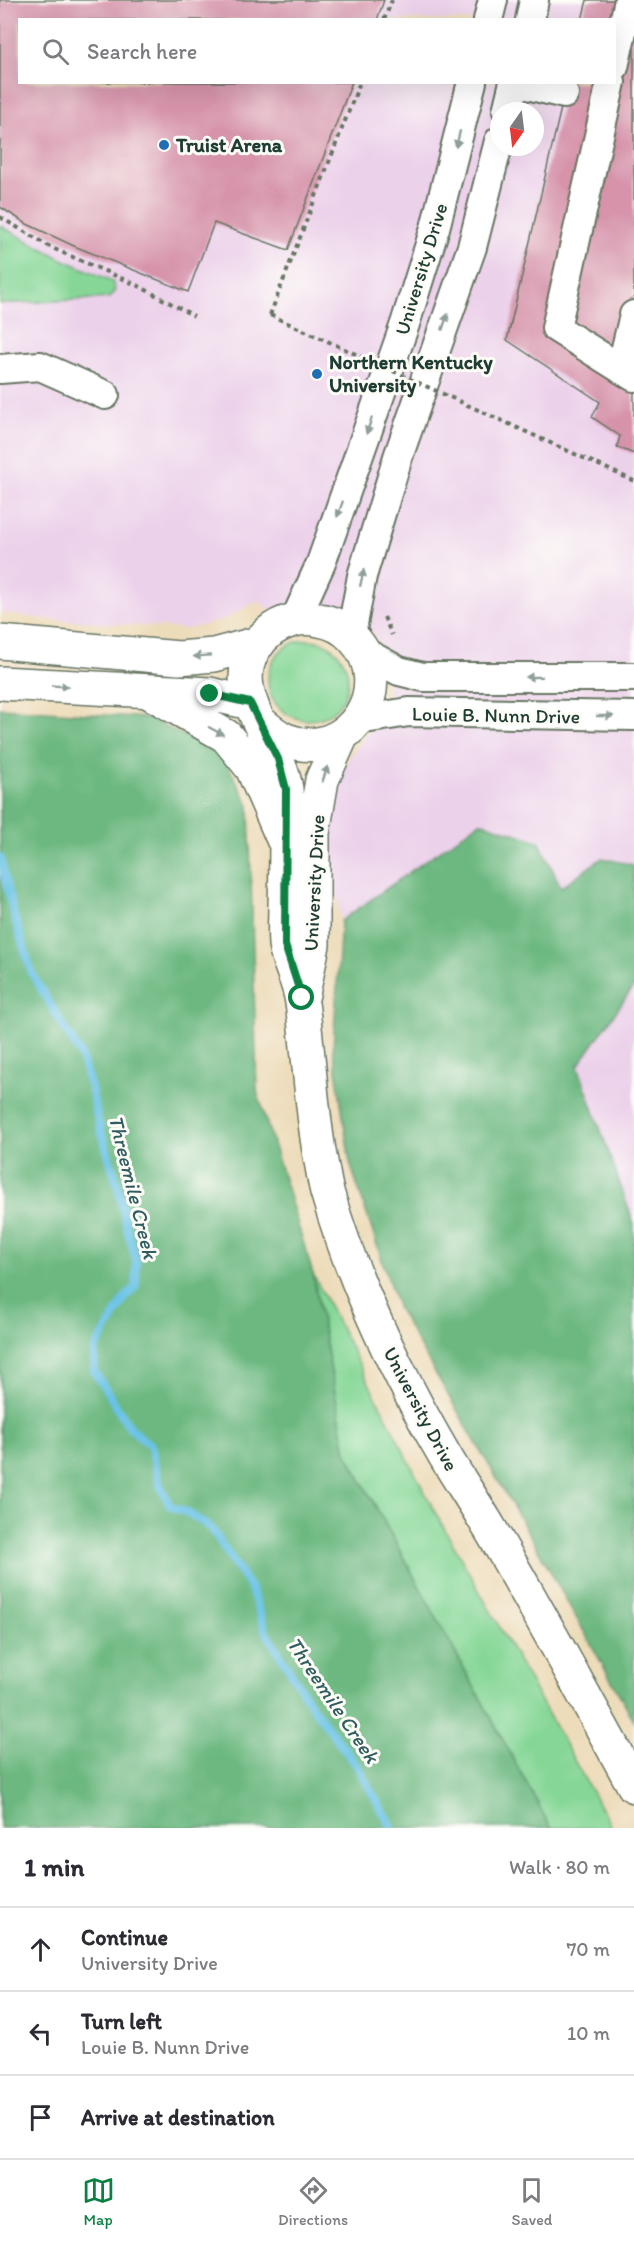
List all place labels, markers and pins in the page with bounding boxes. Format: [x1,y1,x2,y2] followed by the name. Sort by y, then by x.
[175,133,283,157] place label: Truist Arena
[157,138,171,152] marker: Truist Arena
[329,350,493,398] place label: Northern Kentucky University
[310,367,324,381] marker: Northern Kentucky University

